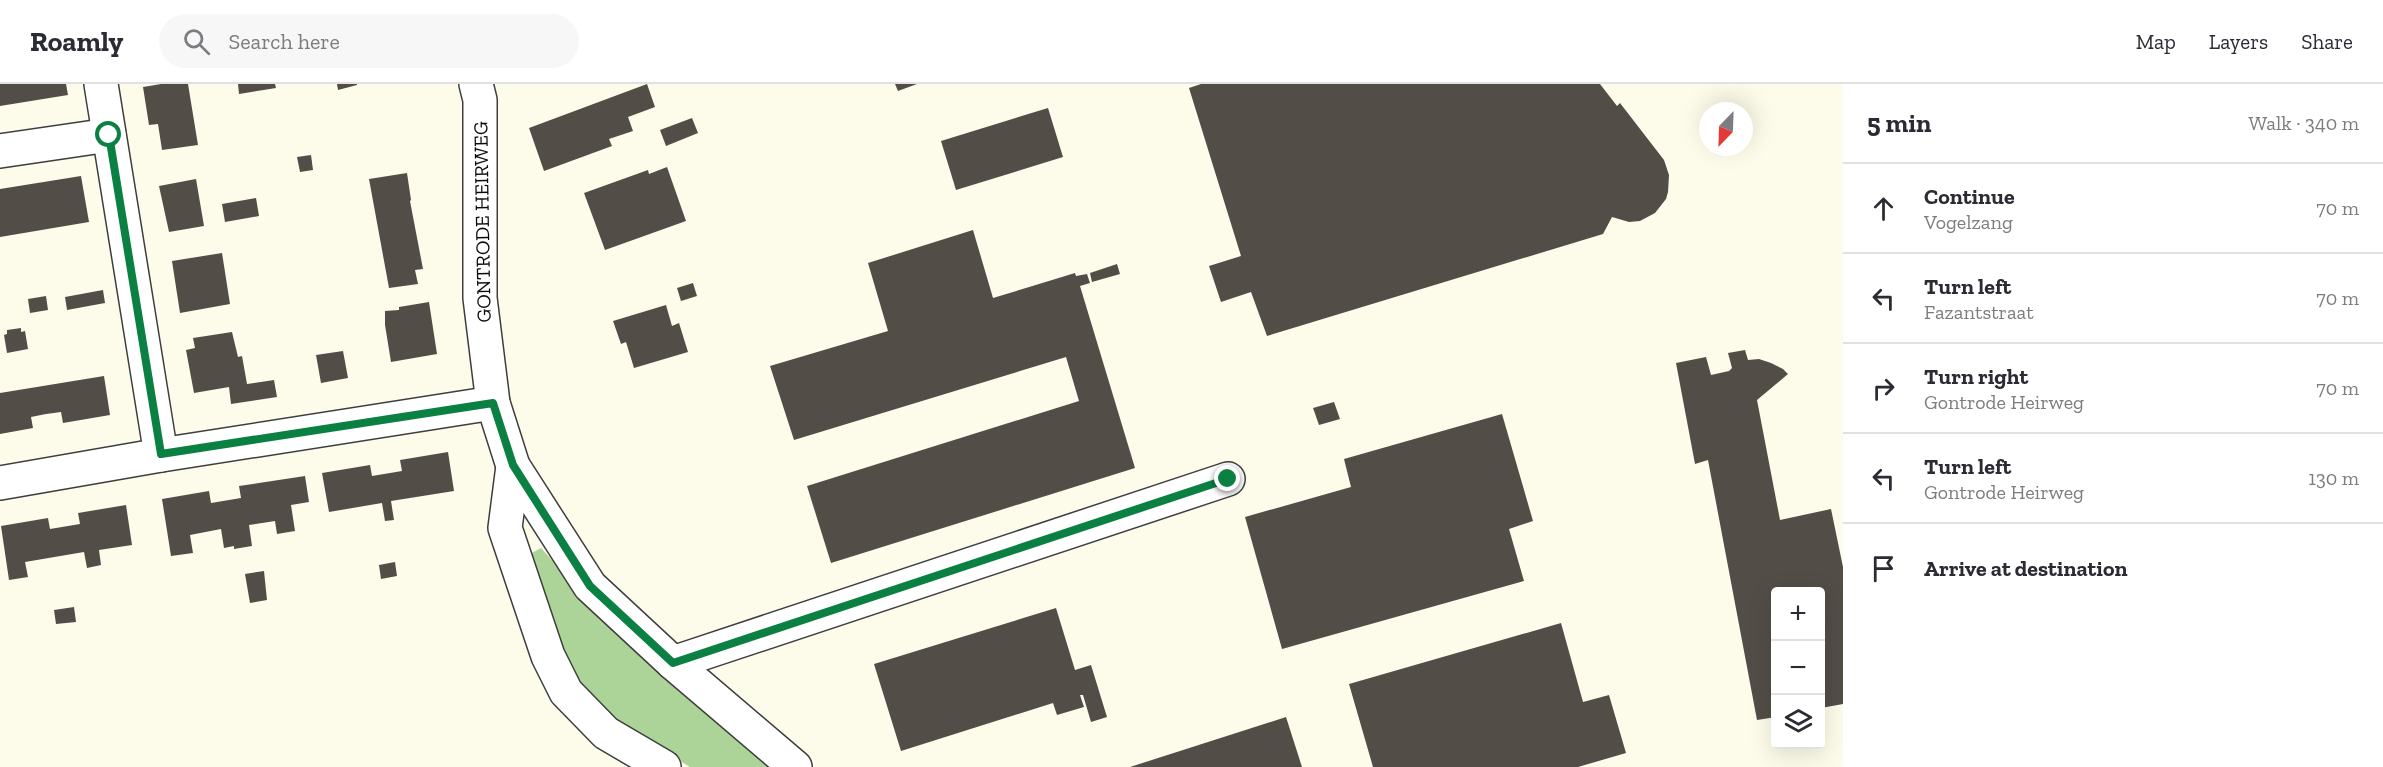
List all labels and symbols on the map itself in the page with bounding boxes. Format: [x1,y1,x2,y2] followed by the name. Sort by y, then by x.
[1699,102,1753,156] north arrow
[95,121,121,147] route start
[468,121,496,323] street label: GONTRODE HEIRWEG
[1214,465,1240,491] route end

